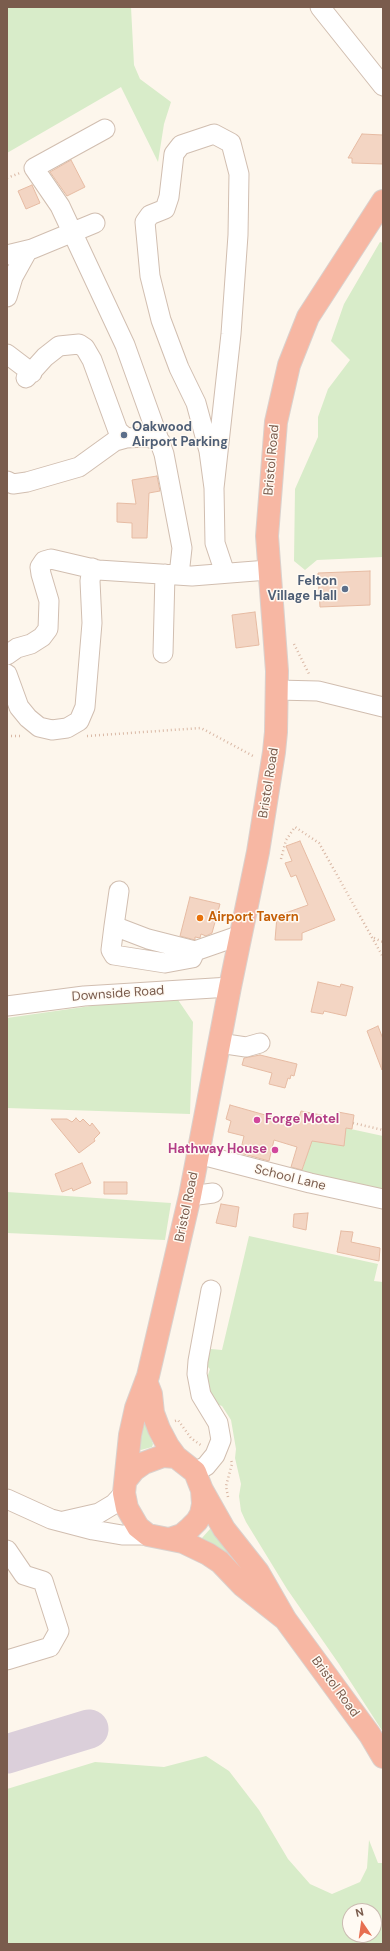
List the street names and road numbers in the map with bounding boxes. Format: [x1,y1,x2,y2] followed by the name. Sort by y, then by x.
[261,424,283,496] street label: Bristol Road
[256,747,282,819] street label: Bristol Road
[71,983,165,1005] street label: Downside Road
[253,1162,327,1194] street label: School Lane
[172,1171,202,1243] street label: Bristol Road
[308,1654,362,1720] street label: Bristol Road

